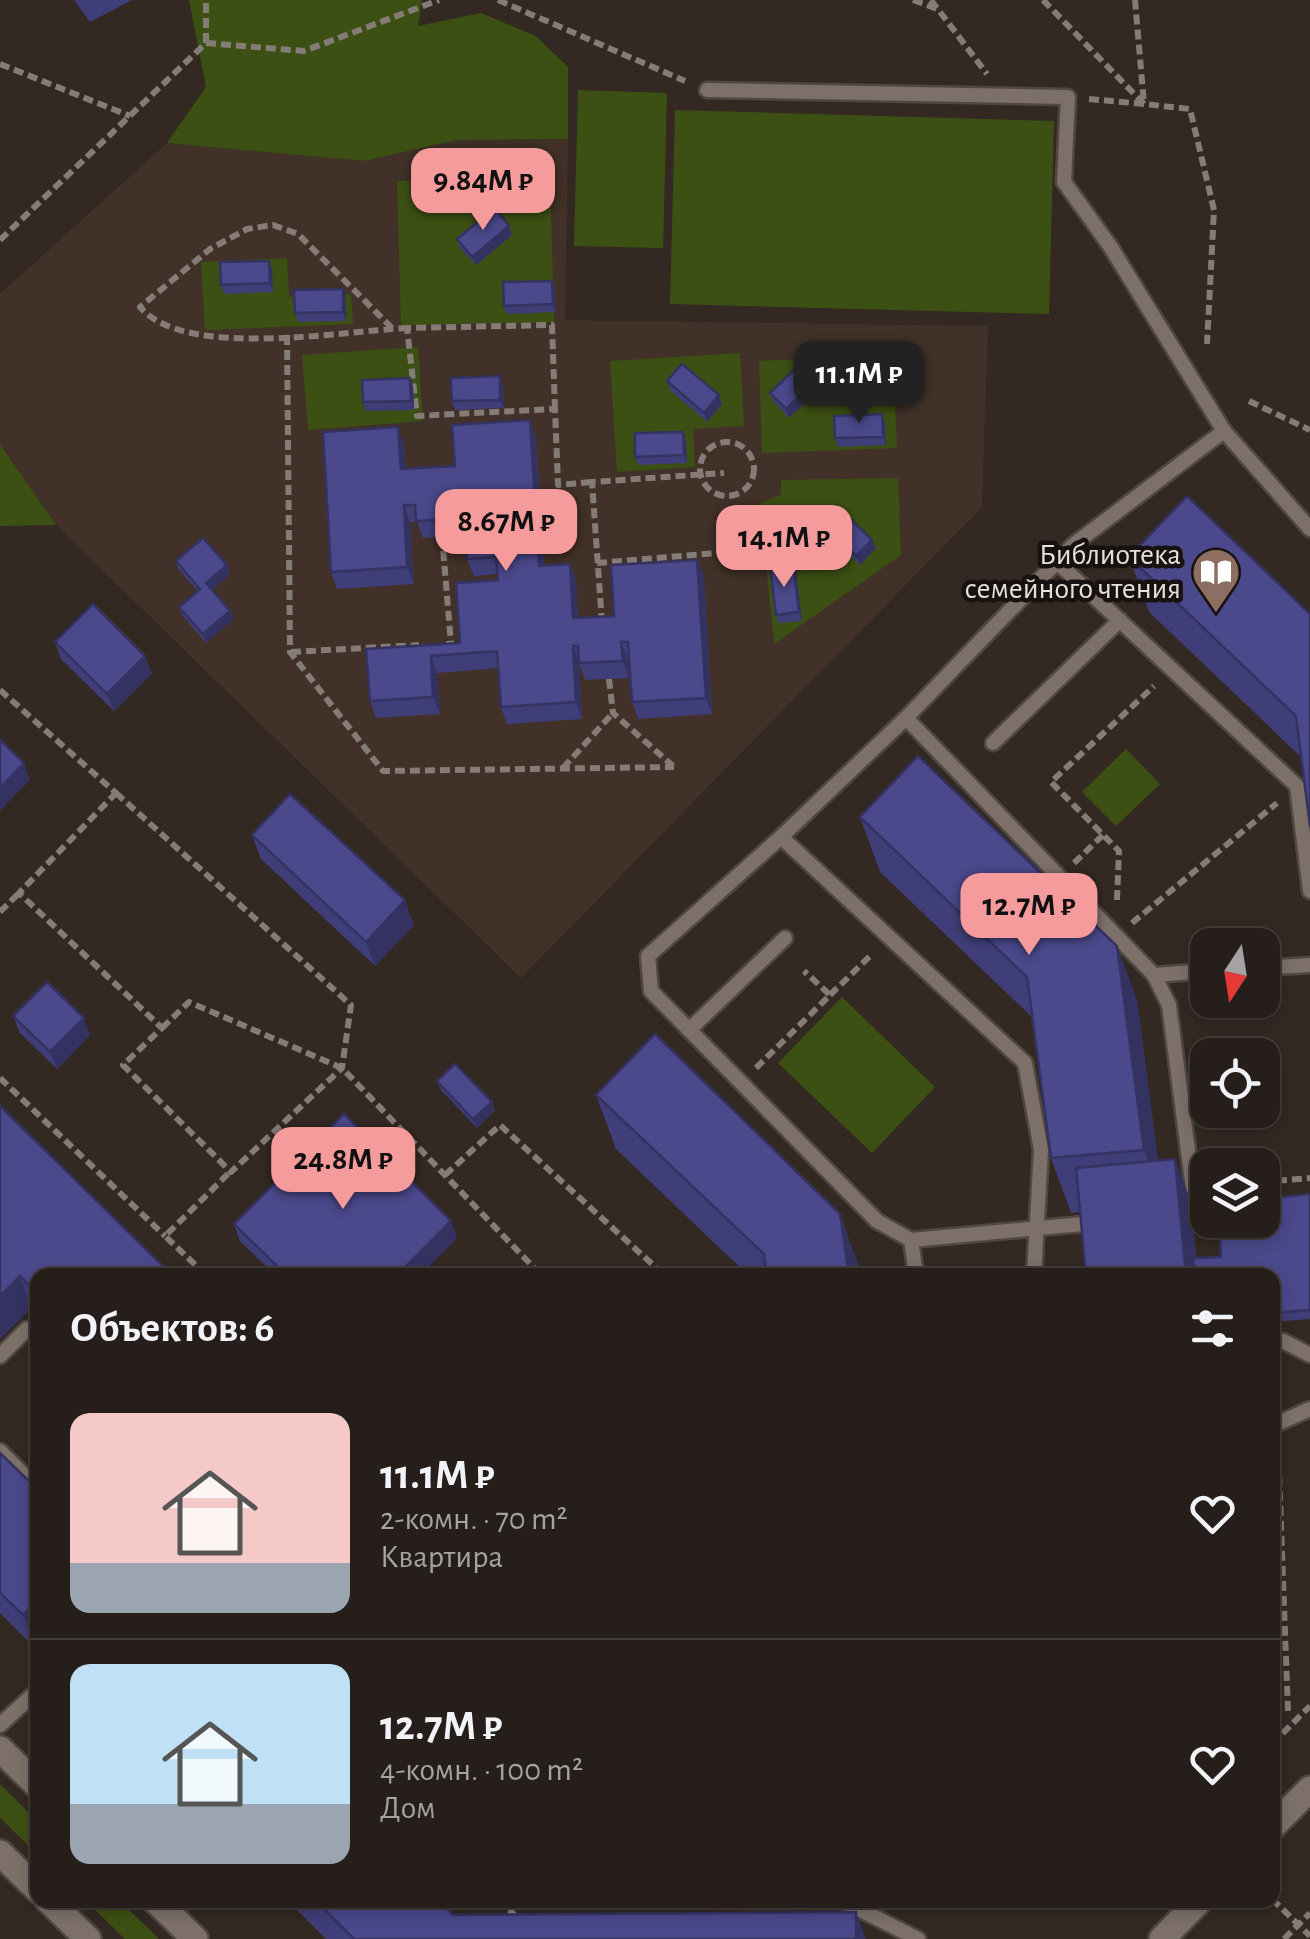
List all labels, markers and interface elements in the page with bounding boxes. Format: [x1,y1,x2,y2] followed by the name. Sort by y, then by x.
[391,148,575,233] pin: 9.84M ₽
[433,164,533,196] text: 9.84M ₽
[767,341,951,426] pin: 11.1M ₽
[815,357,903,389] text: 11.1M ₽
[414,489,598,574] pin: 8.67M ₽
[457,505,555,537] text: 8.67M ₽
[692,505,876,590] pin: 14.1M ₽
[738,521,830,553] text: 14.1M ₽
[965,540,1181,604] place label: Библиотека семейного чтения
[1190,546,1242,614] library icon: Библиотека семейного чтения
[937,873,1121,958] pin: 12.7M ₽
[982,889,1076,921] text: 12.7M ₽
[1190,928,1280,1018] north arrow
[1190,928,1280,1238] map controls
[1190,1038,1280,1128] button: locate
[251,1127,435,1212] pin: 24.8M ₽
[293,1143,393,1175] text: 24.8M ₽
[1190,1148,1280,1238] button: layers
[1185,1301,1240,1356] icon: filters
[70,1307,274,1349] text: Объектов: 6
[150,1453,270,1573] icon: home
[380,1454,494,1496] text: 11.1M ₽
[1185,1486,1240,1541] icon: heart
[380,1503,568,1535] text: 2-комн. · 70 m²
[380,1541,503,1573] text: Квартира
[150,1704,270,1824] icon: home
[380,1705,502,1747] text: 12.7M ₽
[1185,1737,1240,1792] icon: heart
[380,1754,583,1786] text: 4-комн. · 100 m²
[380,1792,436,1824] text: Дом

